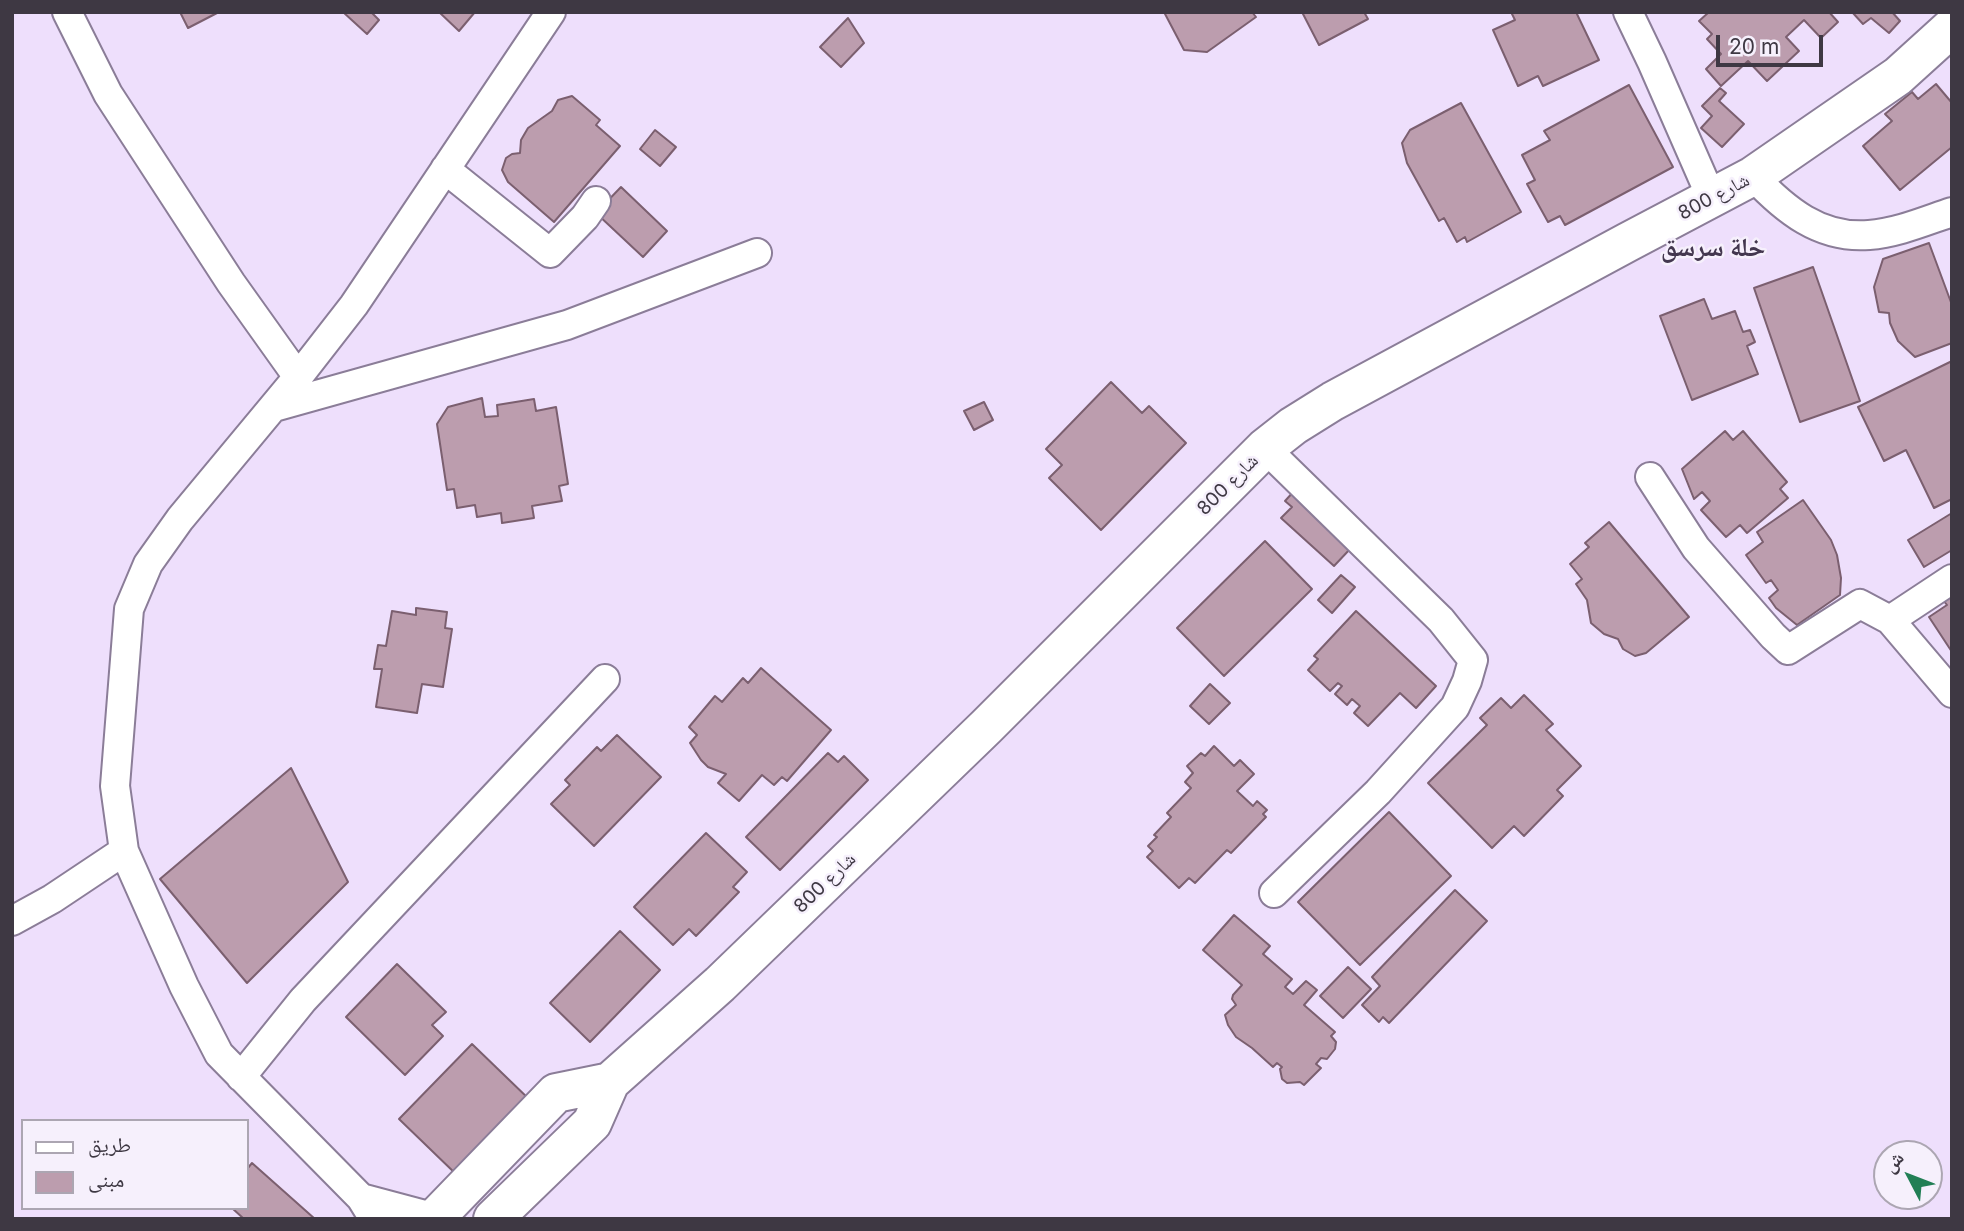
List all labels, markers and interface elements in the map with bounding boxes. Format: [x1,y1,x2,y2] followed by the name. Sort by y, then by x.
[1719,21,1826,65] scale bar
[1729,34,1779,59] text: 20 m
[1675,169,1753,225] street label: شارع 800
[1661,232,1765,264] district label: خلة سرسق
[1193,450,1263,520] street label: شارع 800
[789,848,861,918] street label: شارع 800
[21,1119,248,1210] legend
[88,1132,131,1157] text: طريق
[1873,1140,1943,1210] north arrow
[1878,1147,1909,1177] text: ش
[88,1167,124,1192] text: مبنى

